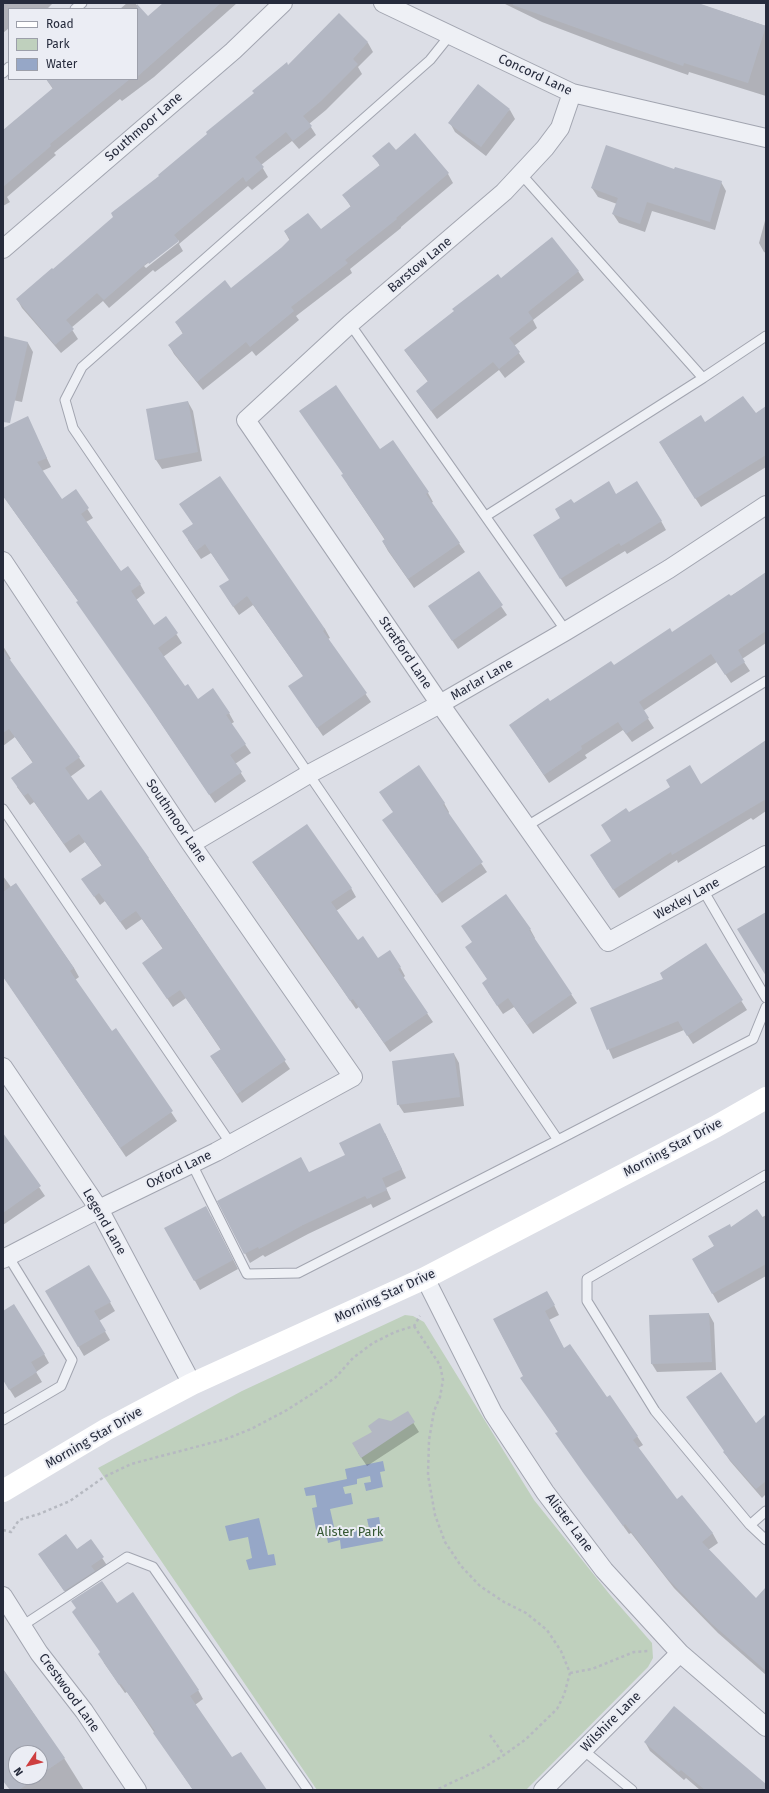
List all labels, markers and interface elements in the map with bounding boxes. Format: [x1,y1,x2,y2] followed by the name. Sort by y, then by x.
[8,8,138,80] legend
[46,17,74,31] text: Road
[46,37,70,51] text: Park
[496,51,574,99] street label: Concord Lane
[46,57,77,71] text: Water
[102,89,186,165] street label: Southmoor Lane
[385,234,455,296] street label: Barstow Lane
[375,614,435,692] street label: Stratford Lane
[448,656,516,704] street label: Marlar Lane
[142,776,210,866] street label: Southmoor Lane
[651,875,723,923] street label: Wexley Lane
[621,1115,725,1181] street label: Morning Star Drive
[144,1147,214,1193] street label: Oxford Lane
[79,1186,129,1258] street label: Legend Lane
[332,1266,438,1326] street label: Morning Star Drive
[43,1404,145,1472] street label: Morning Star Drive
[542,1491,596,1555] street label: Alister Lane
[317,1524,383,1540] park label: Alister Park
[35,1651,103,1735] street label: Crestwood Lane
[578,1689,644,1755] street label: Wilshire Lane
[8,1745,48,1785] north arrow
[11,1765,26,1778] text: N

